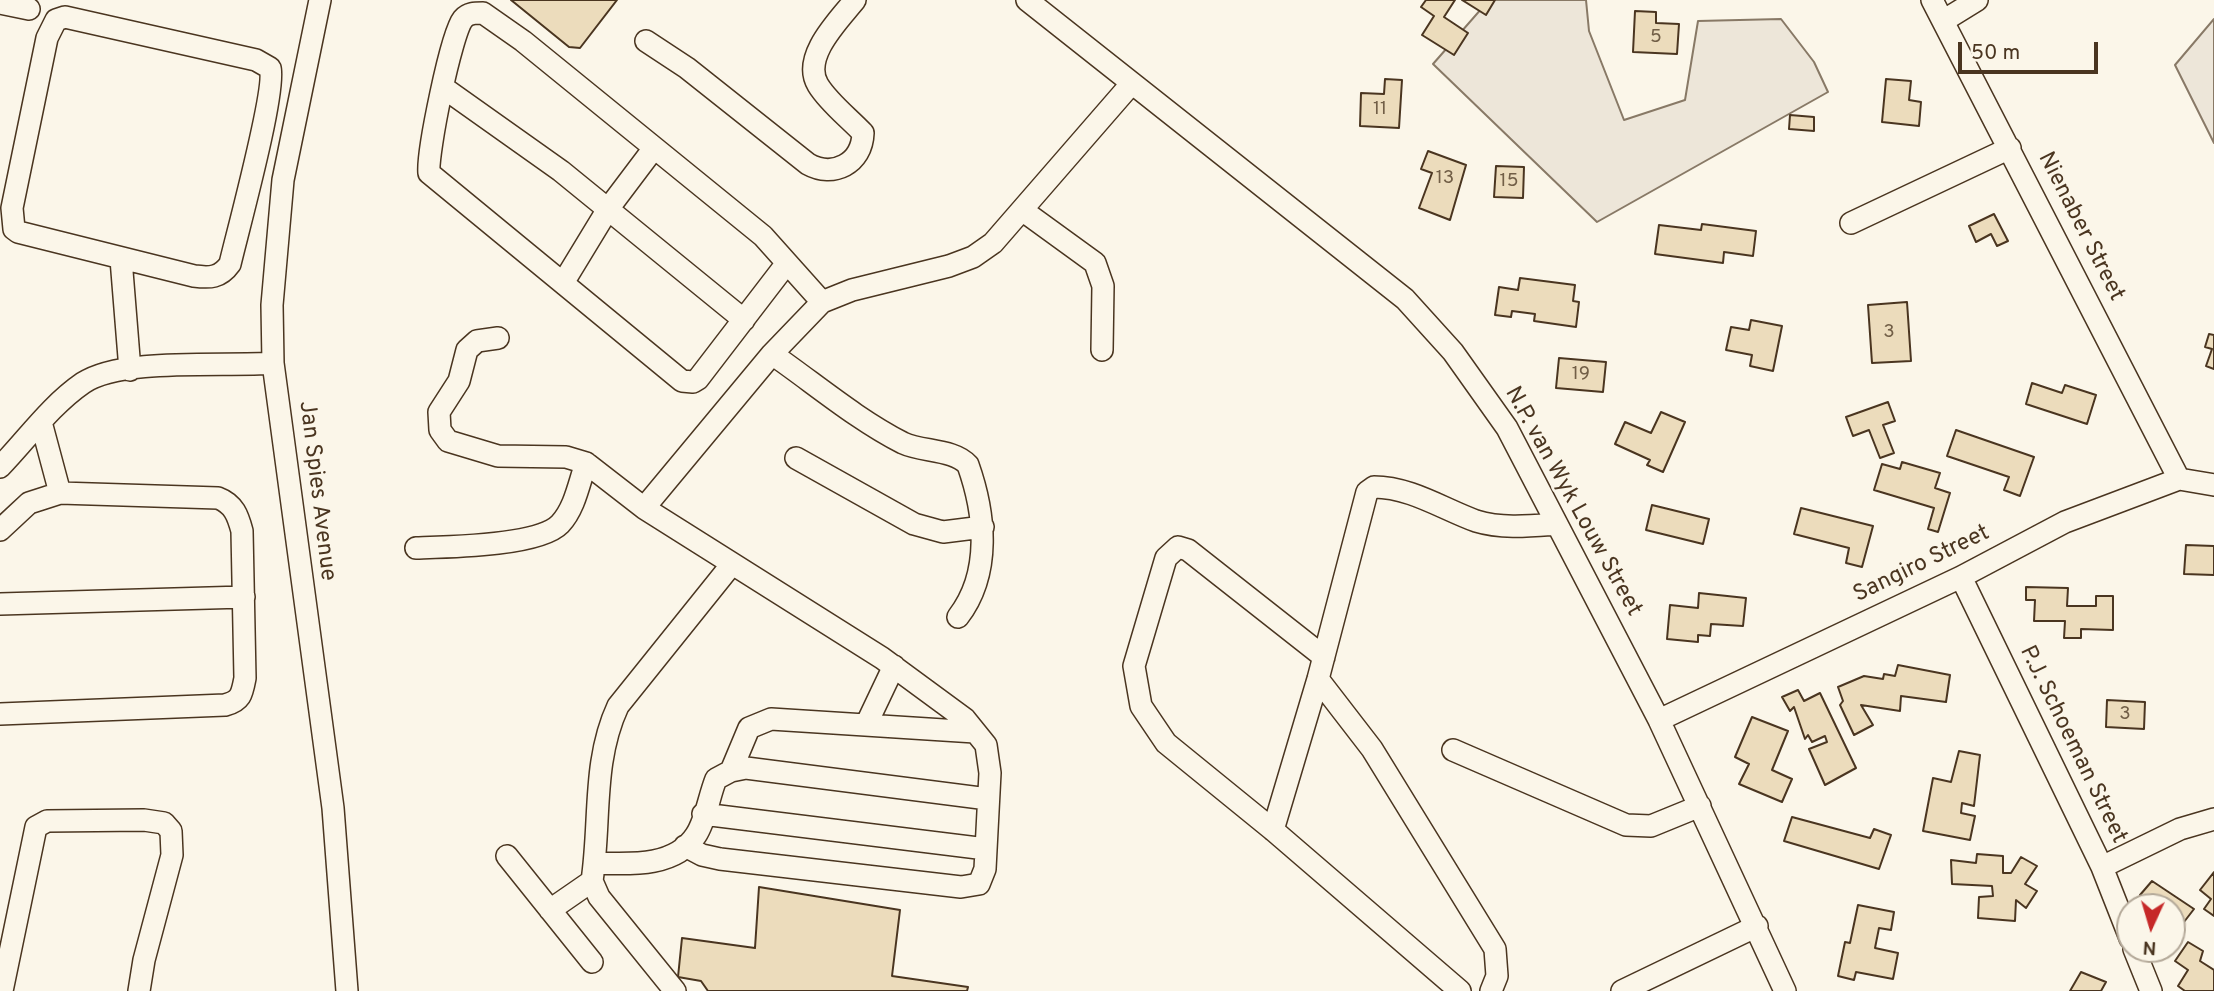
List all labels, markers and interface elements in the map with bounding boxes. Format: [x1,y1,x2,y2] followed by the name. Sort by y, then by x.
[1650,27,1662,49] house number: 5
[1962,28,2102,72] scale bar
[1971,40,2020,67] text: 50 m
[1373,99,1387,121] house number: 11
[2031,148,2129,306] street label: Nienaber Street
[1436,168,1454,190] house number: 13
[1500,171,1518,193] house number: 15
[1883,322,1895,344] house number: 3
[1572,364,1590,386] house number: 19
[1497,382,1647,622] street label: N.P. van Wyk Louw Street
[291,399,341,583] street label: Jan Spies Avenue
[1849,520,1995,610] street label: Sangiro Street
[2012,642,2132,848] street label: P.J. Schoeman Street
[2119,704,2131,726] house number: 3
[2116,893,2186,963] north arrow
[2142,935,2157,959] text: N

